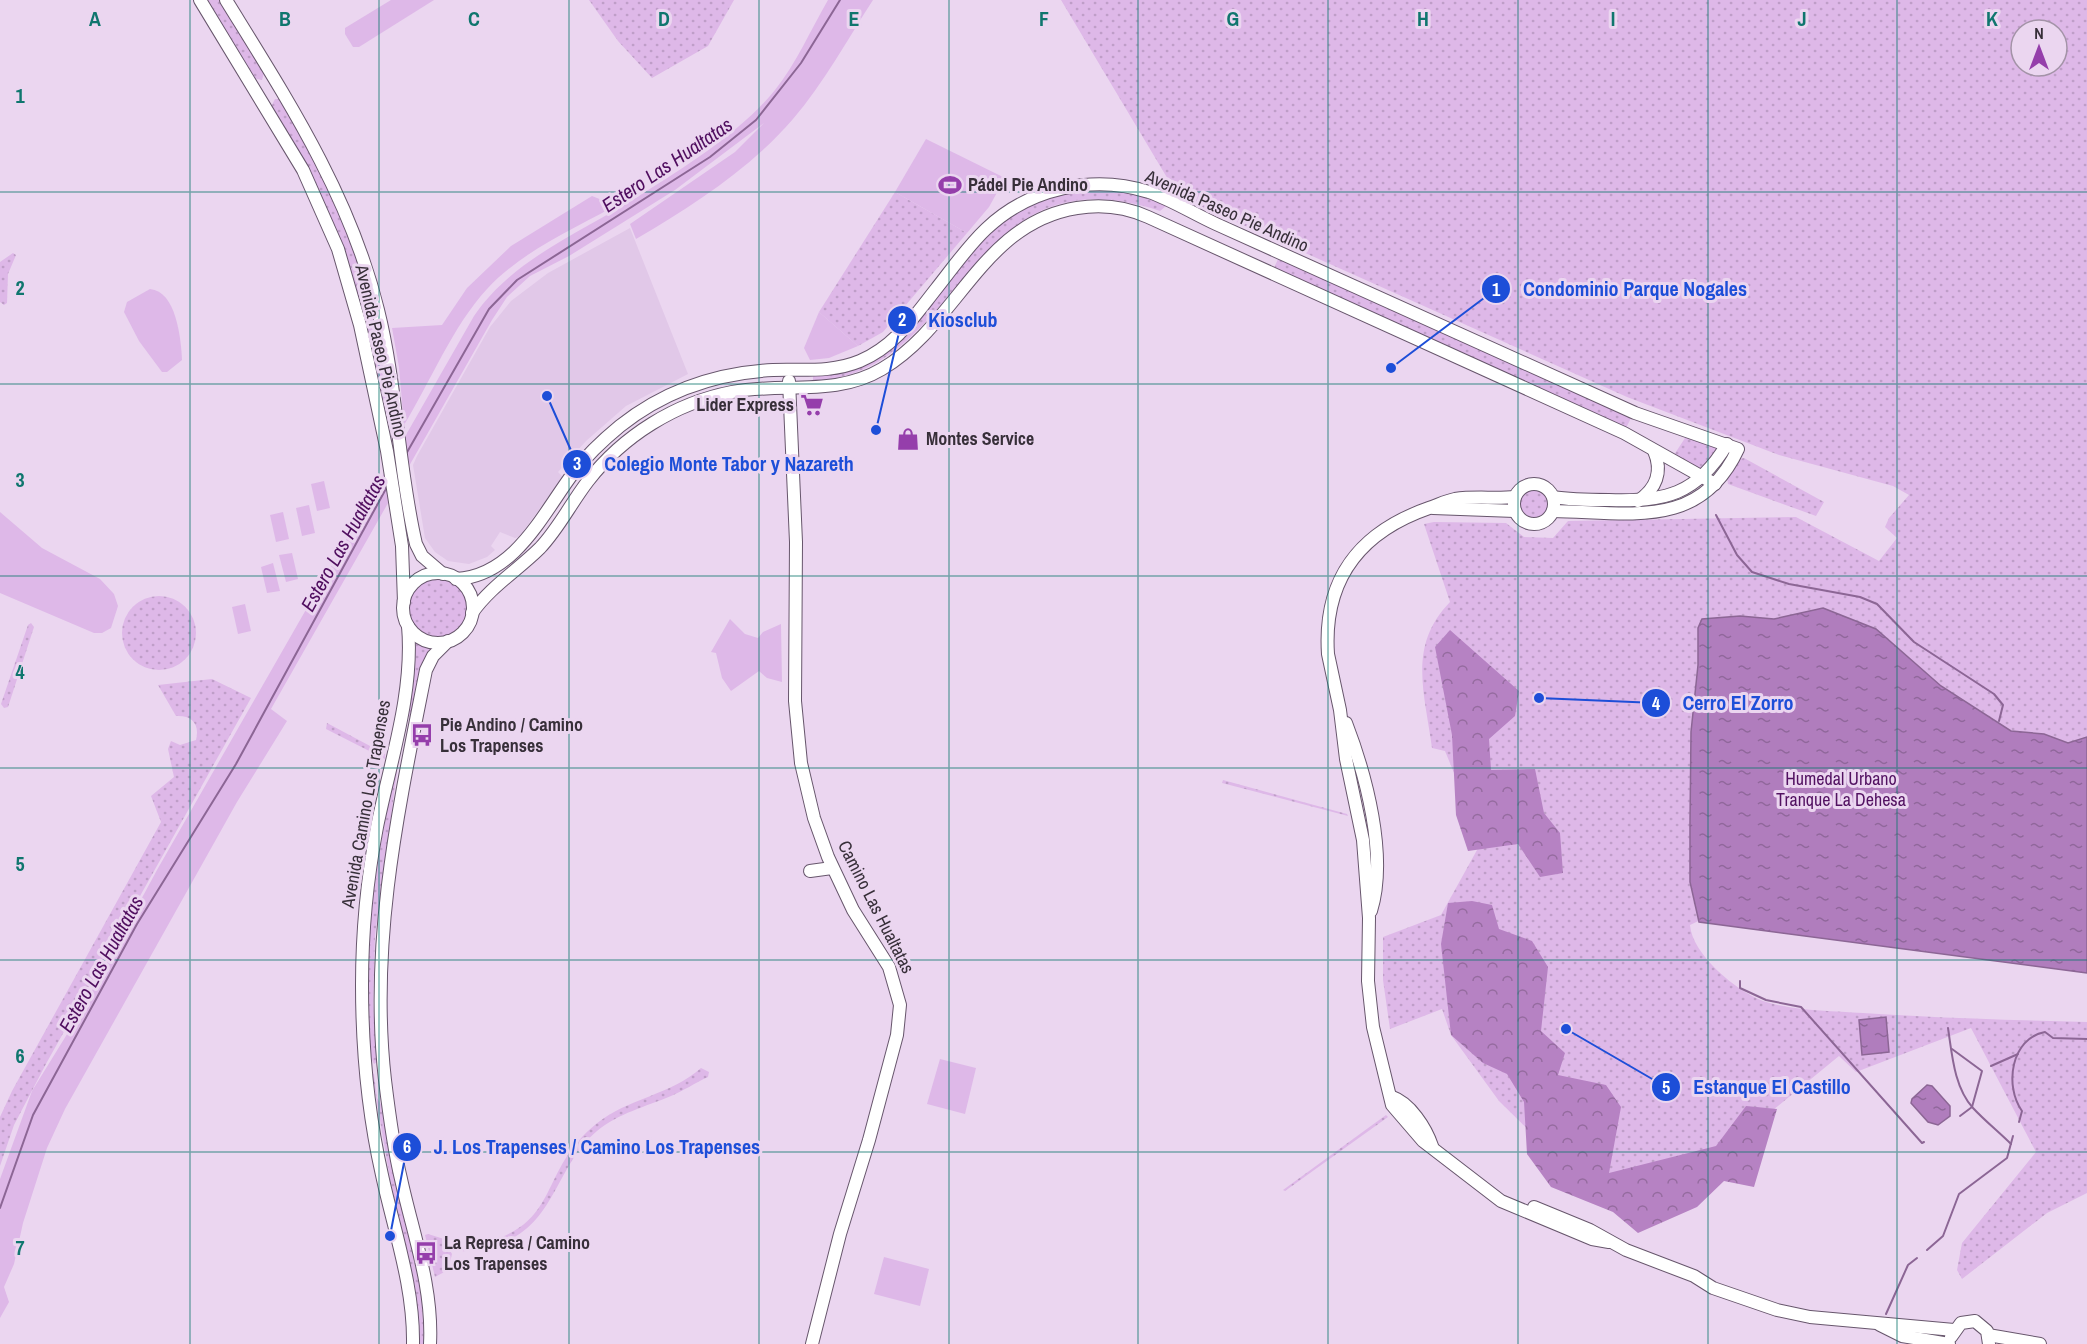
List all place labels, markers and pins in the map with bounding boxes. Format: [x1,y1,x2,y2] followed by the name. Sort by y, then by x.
[937,172,963,198] sports icon: Pádel Pie Andino
[968,172,1088,197] place label: Pádel Pie Andino
[1481,270,1759,308] callout: Condominio Parque Nogales
[887,301,1010,339] callout: Kiosclub
[696,392,794,417] place label: Lider Express
[799,392,825,418] supermarket icon: Lider Express
[895,426,921,452] shop icon: Montes Service
[926,426,1034,451] place label: Montes Service
[562,445,866,483] callout: Colegio Monte Tabor y Nazareth
[1641,684,1806,722] callout: Cerro El Zorro
[440,712,583,758] place label: Pie Andino / Camino Los Trapenses
[409,722,435,748] bus stop icon: Pie Andino / Camino Los Trapenses
[1651,1068,1863,1106] callout: Estanque El Castillo
[392,1128,772,1166] callout: J. Los Trapenses / Camino Los Trapenses
[444,1230,590,1276] place label: La Represa / Camino Los Trapenses
[413,1240,439,1266] bus stop icon: La Represa / Camino Los Trapenses

